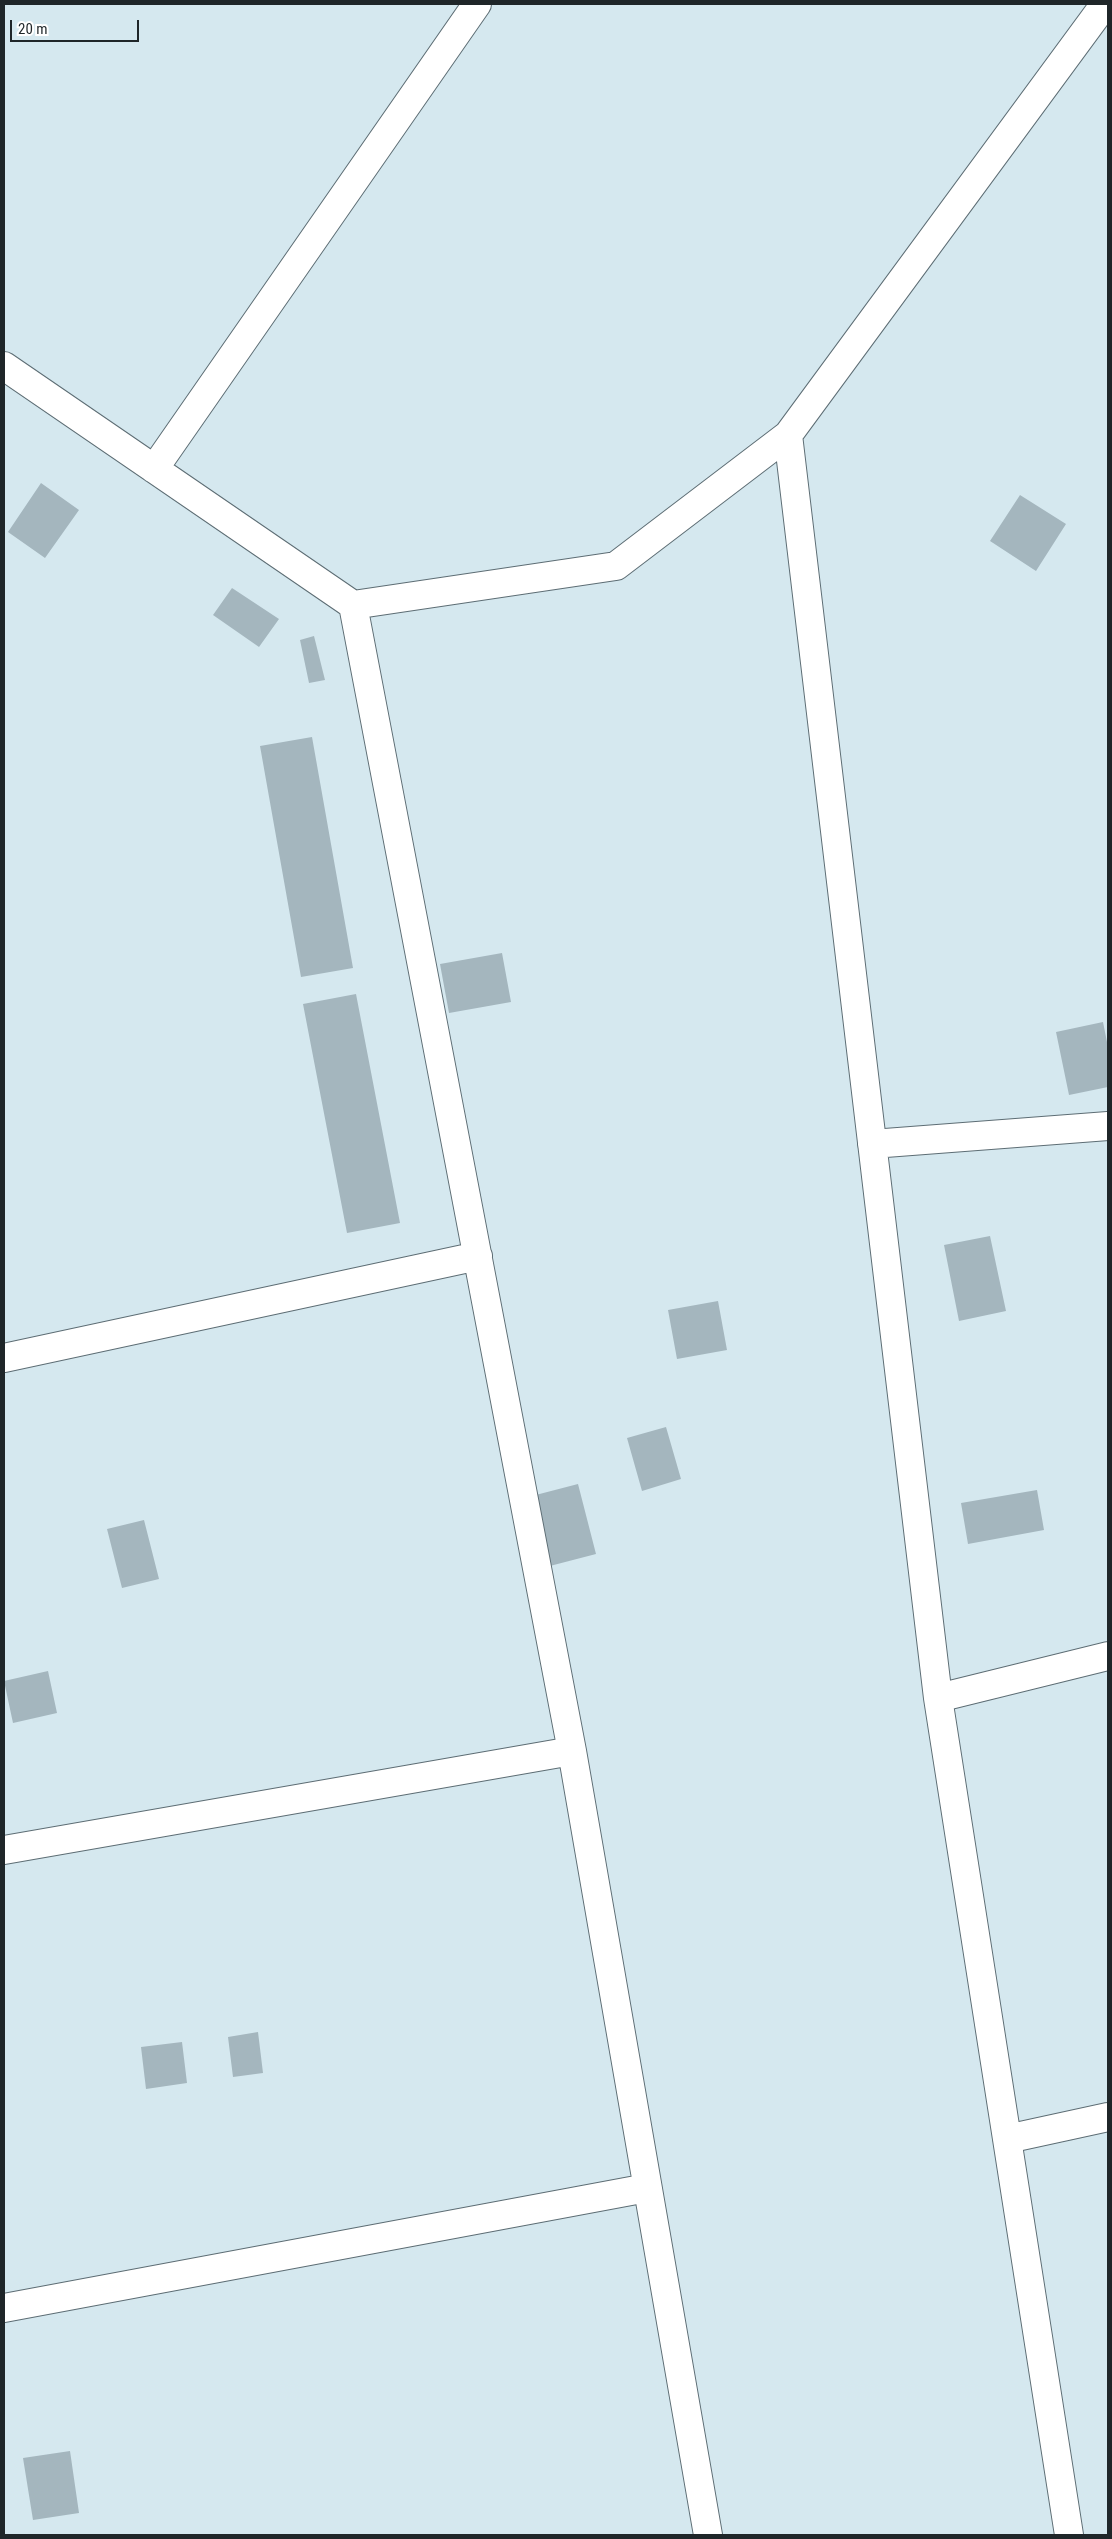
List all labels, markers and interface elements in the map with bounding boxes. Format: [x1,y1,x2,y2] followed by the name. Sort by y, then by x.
[12,10,141,42] scale bar
[18,20,48,38] text: 20 m

